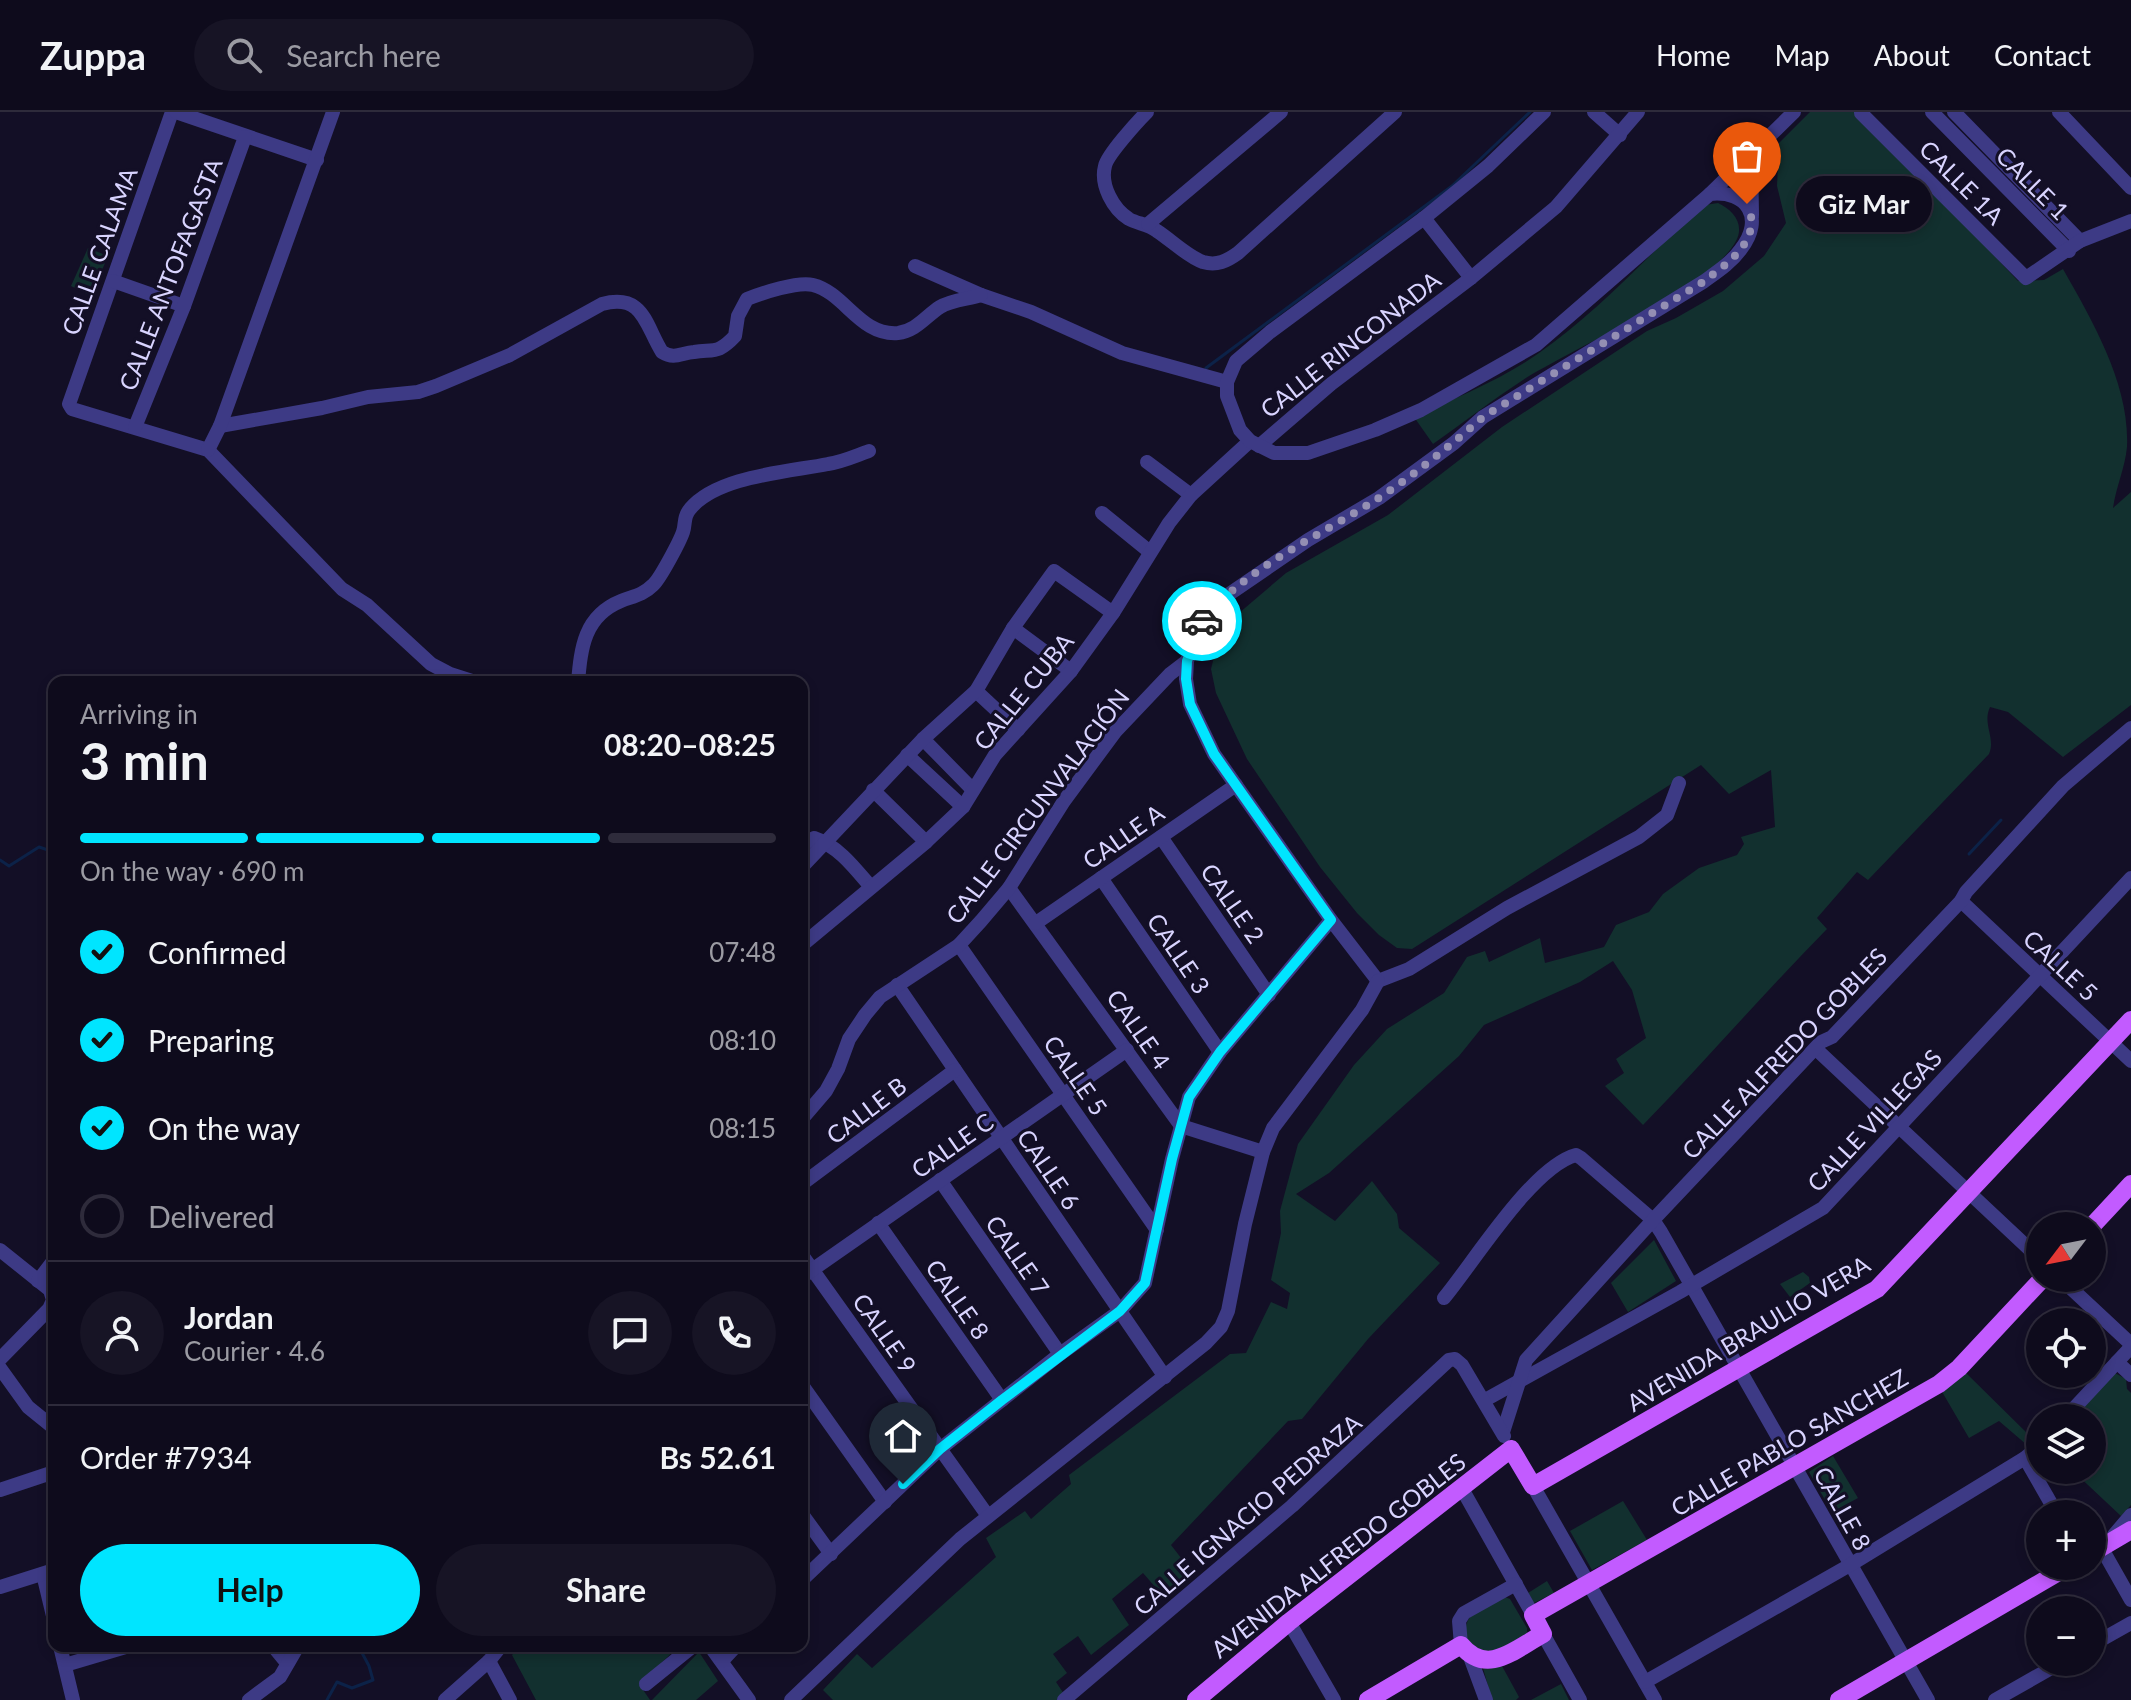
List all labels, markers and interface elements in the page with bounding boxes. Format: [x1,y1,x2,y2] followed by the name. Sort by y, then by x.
[194,19,754,91] search box
[40,32,146,78] text: Zuppa
[222,33,266,77] icon: search
[286,37,441,73] text: Search here
[1656,38,1731,72] text: Home
[1775,38,1830,72] text: Map
[1874,38,1950,72] text: About
[1994,38,2091,72] text: Contact
[1713,122,1781,204] pin
[1725,134,1769,178] icon: bag
[1914,134,2011,231] street label: CALLE 1A
[1991,141,2075,225] street label: CALLE 1
[112,153,228,394] street label: CALLE ANTOFAGASTA
[55,162,143,339] street label: CALLE CALAMA
[1795,176,1931,232] callout: Giz Mar
[1819,188,1909,220] text: Giz Mar
[1254,264,1446,423] street label: CALLE RINCONADA
[1162,581,1242,661] courier
[1180,599,1224,643] icon: car
[967,626,1079,755] street label: CALLE CUBA
[939,683,1135,929] street label: CALLE CIRCUNVALACIÓN
[80,698,198,730] text: Arriving in
[604,726,776,762] text: 08:20–08:25
[80,729,209,791] text: 3 min
[1077,797,1170,874] street label: CALLE A
[80,855,304,887] text: On the way · 690 m
[1195,857,1271,949] street label: CALLE 2
[1142,907,1216,999] street label: CALLE 3
[2018,923,2104,1007] street label: CALLE 5
[80,930,124,974] icon: check
[148,934,287,970] text: Confirmed
[709,936,776,968] text: 07:48
[1676,941,1892,1165] street label: CALLE ALFREDO GOBLES
[1101,983,1177,1075] street label: CALLE 4
[80,1018,124,1062] icon: check
[148,1022,274,1058] text: Preparing
[709,1024,776,1056] text: 08:10
[1038,1029,1114,1121] street label: CALLE 5
[1801,1043,1947,1197] street label: CALLE VILLEGAS
[820,1071,912,1149] street label: CALLE B
[80,1106,124,1150] icon: check
[906,1106,998,1184] street label: CALLE C
[148,1110,300,1146] text: On the way
[709,1112,776,1144] text: 08:15
[1012,1123,1086,1215] street label: CALLE 6
[148,1198,275,1234] text: Delivered
[980,1209,1056,1301] street label: CALLE 7
[2026,1212,2106,1292] north arrow
[2026,1212,2106,1676] map controls
[1621,1248,1875,1417] street label: AVENIDA BRAULIO VERA
[920,1253,996,1345] street label: CALLE 8
[847,1287,923,1379] street label: CALLE 9
[80,1291,164,1375] button: person
[588,1291,672,1375] button: chat
[692,1291,776,1375] button: phone
[184,1299,274,1335] text: Jordan
[2026,1308,2106,1388] button: locate
[184,1335,325,1367] text: Courier · 4.6
[1665,1362,1913,1522] street label: CALLE PABLO SANCHEZ
[869,1402,937,1484] pin
[2026,1404,2106,1484] button: layers
[1127,1407,1367,1621] street label: CALLE IGNACIO PEDRAZA
[881,1414,925,1458] icon: home
[80,1439,252,1475] text: Order #7934
[660,1439,776,1475] text: Bs 52.61
[1205,1447,1471,1663] street label: AVENIDA ALFREDO GOBLES
[1808,1461,1878,1555] street label: CALLE 8
[2026,1500,2106,1580] button: +
[80,1544,420,1636] button: Help
[436,1544,776,1636] button: Share
[2026,1596,2106,1676] button: −

